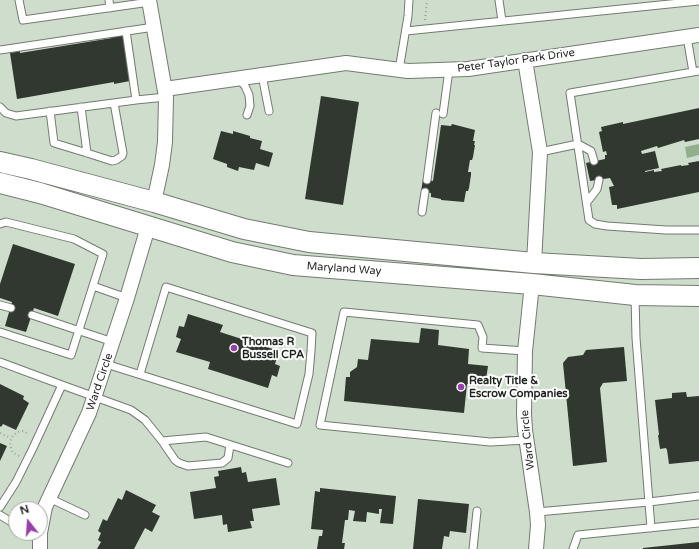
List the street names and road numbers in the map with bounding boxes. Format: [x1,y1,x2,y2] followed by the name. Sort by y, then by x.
[456,46,576,76] street label: Peter Taylor Park Drive
[306,260,382,278] street label: Maryland Way
[84,351,116,413] street label: Ward Circle
[518,409,538,471] street label: Ward Circle

